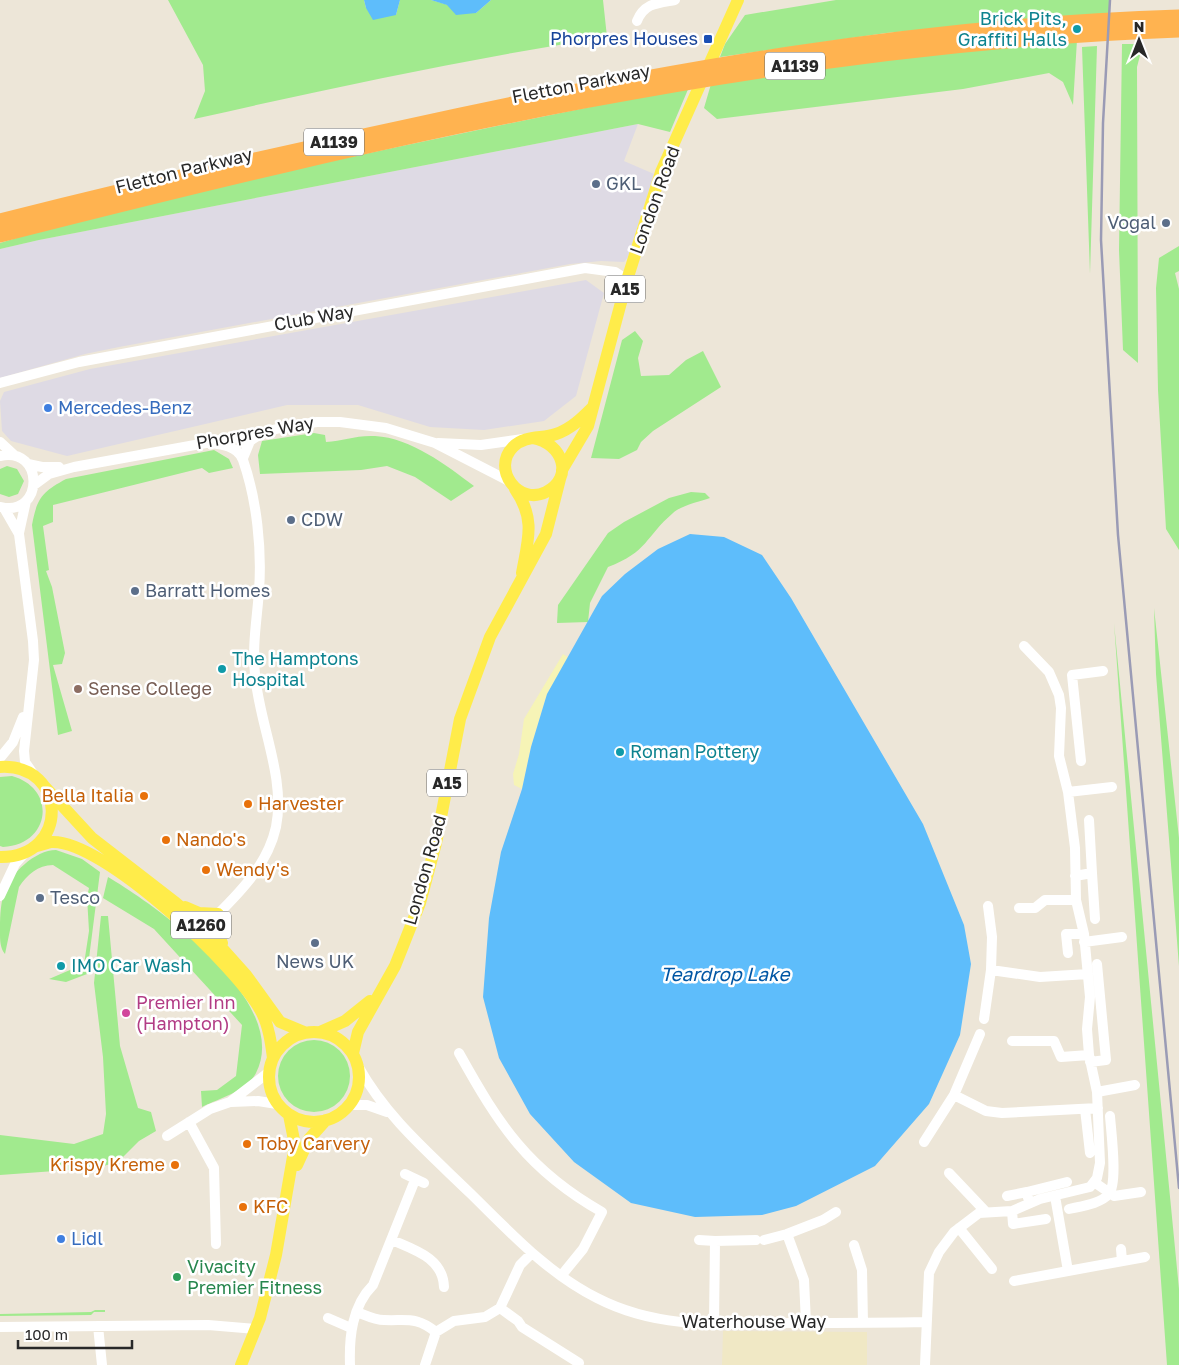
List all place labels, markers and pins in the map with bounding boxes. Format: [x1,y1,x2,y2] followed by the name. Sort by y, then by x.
[958,7,1067,50] place label: Brick Pits, Graffiti Halls
[1071,23,1083,35] marker: Brick Pits, Graffiti Halls
[550,27,698,49] place label: Phorpres Houses
[702,33,714,45] marker: Phorpres Houses
[606,172,641,194] place label: GKL
[590,178,602,190] marker: GKL
[1107,211,1156,233] place label: Vogal
[1160,217,1172,229] marker: Vogal
[58,396,192,418] place label: Mercedes-Benz
[42,402,54,414] marker: Mercedes-Benz
[301,508,343,530] place label: CDW
[285,514,297,526] marker: CDW
[145,579,270,601] place label: Barratt Homes
[129,585,141,597] marker: Barratt Homes
[232,647,359,690] place label: The Hamptons Hospital
[216,663,228,675] marker: The Hamptons Hospital
[88,677,212,699] place label: Sense College
[72,683,84,695] marker: Sense College
[630,740,759,762] place label: Roman Pottery
[614,746,626,758] marker: Roman Pottery
[42,784,134,806] place label: Bella Italia
[138,790,150,802] marker: Bella Italia
[258,792,344,814] place label: Harvester
[242,798,254,810] marker: Harvester
[176,828,246,850] place label: Nando's
[160,834,172,846] marker: Nando's
[216,858,289,880] place label: Wendy's
[200,864,212,876] marker: Wendy's
[50,886,100,908] place label: Tesco
[34,892,46,904] marker: Tesco
[309,937,321,949] marker: News UK
[276,950,354,972] place label: News UK
[71,954,191,976] place label: IMO Car Wash
[55,960,67,972] marker: IMO Car Wash
[136,991,236,1034] place label: Premier Inn (Hampton)
[120,1007,132,1019] marker: Premier Inn (Hampton)
[257,1132,370,1154] place label: Toby Carvery
[241,1138,253,1150] marker: Toby Carvery
[50,1153,165,1175] place label: Krispy Kreme
[169,1159,181,1171] marker: Krispy Kreme
[253,1195,288,1217] place label: KFC
[237,1201,249,1213] marker: KFC
[71,1227,103,1249] place label: Lidl
[55,1233,67,1245] marker: Lidl
[187,1255,322,1298] place label: Vivacity Premier Fitness
[171,1271,183,1283] marker: Vivacity Premier Fitness

